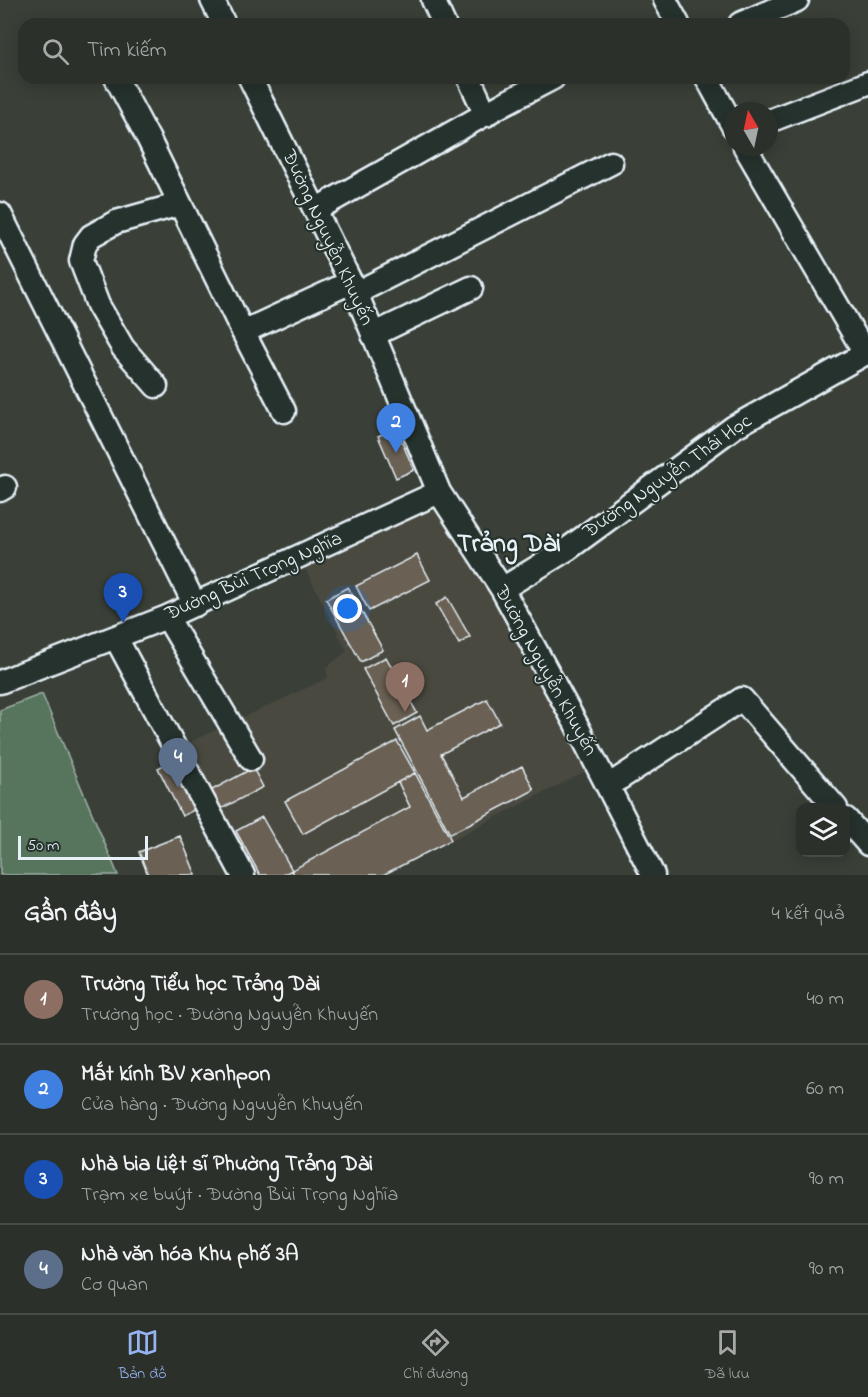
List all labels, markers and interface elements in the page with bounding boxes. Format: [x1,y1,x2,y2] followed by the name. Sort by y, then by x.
[18,18,850,84] search box
[39,35,72,68] icon: search
[87,35,167,67] text: Tìm kiếm
[724,102,778,156] north arrow
[272,144,381,331] street label: Đường Nguyễn Khuyến
[376,404,416,453] pin: 2
[577,408,759,548] street label: Đường Nguyễn Thái Học
[160,525,348,630] street label: Đường Bùi Trọng Nghĩa
[457,526,561,565] district label: Trảng Dài
[104,574,142,623] pin: 3
[485,580,604,762] street label: Đường Nguyễn Khuyến
[333,594,362,623] your location
[386,662,424,712] pin: 1
[158,738,198,788] pin: 4
[796,803,850,857] map controls
[796,803,850,857] button: layers
[18,833,148,860] scale bar
[27,834,59,858] text: 50 m
[24,895,117,933] text: Gần đây
[772,900,844,929] text: 4 kết quả
[81,969,320,1001] text: Trường Tiểu học Trảng Dài
[40,985,47,1014] text: 1
[807,985,844,1014] text: 40 m
[81,1001,378,1030] text: Trường học · Đường Nguyễn Khuyến
[81,1059,270,1091] text: Mắt kính BV Xanhpon
[39,1075,48,1104] text: 2
[806,1075,844,1104] text: 60 m
[81,1091,363,1120] text: Cửa hàng · Đường Nguyễn Khuyến
[81,1149,373,1181] text: Nhà bia Liệt sĩ Phường Trảng Dài
[39,1165,48,1194] text: 3
[809,1165,844,1194] text: 90 m
[81,1181,398,1210] text: Trạm xe buýt · Đường Bùi Trọng Nghĩa
[81,1239,299,1271] text: Nhà văn hóa Khu phố 3A
[39,1255,48,1284] text: 4
[809,1255,844,1284] text: 90 m
[81,1271,148,1300] text: Cơ quan
[118,1326,166,1386] tab: Bản đồ
[403,1326,468,1386] tab: Chỉ đường
[705,1326,750,1386] tab: Đã lưu

